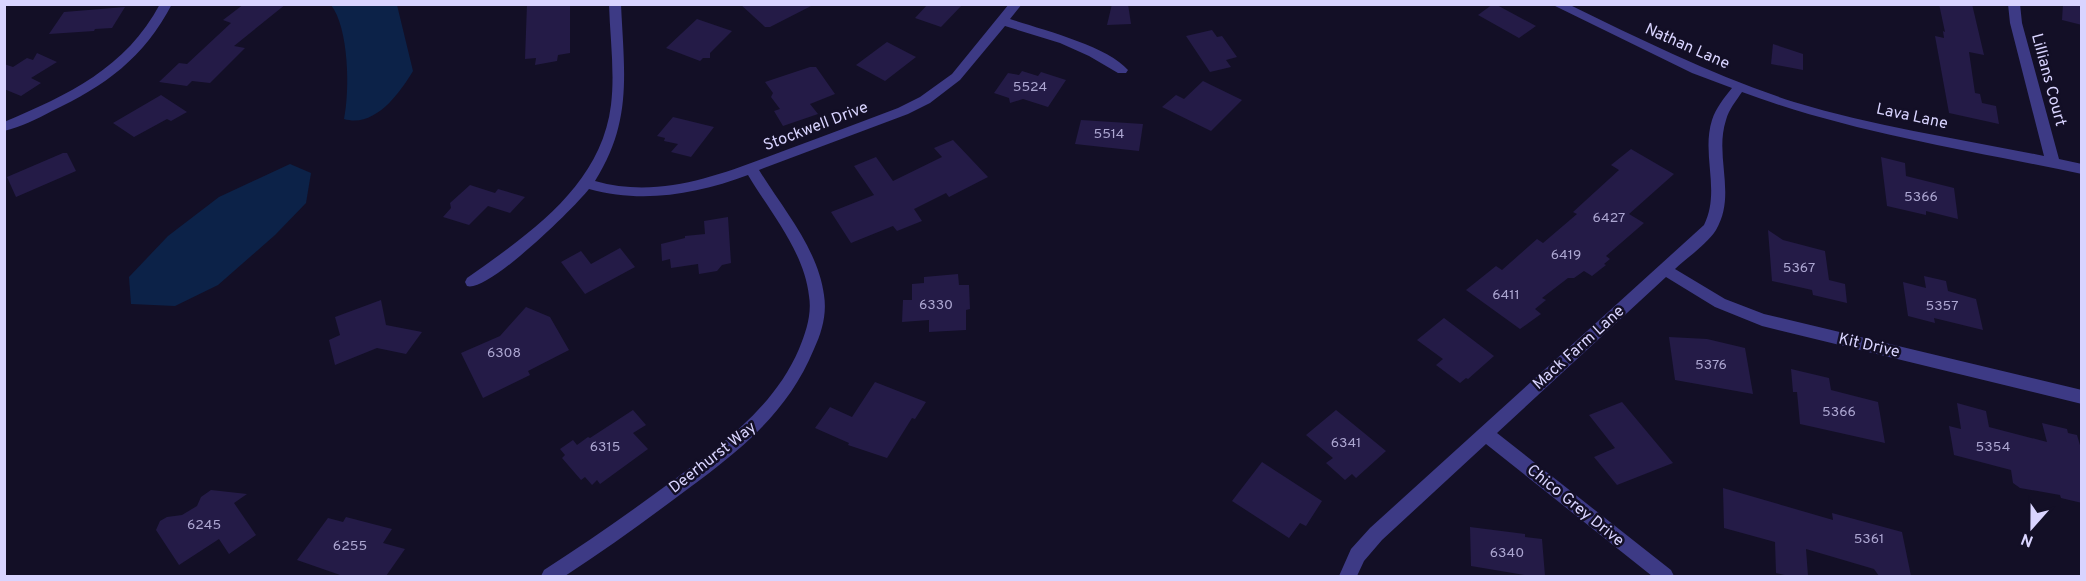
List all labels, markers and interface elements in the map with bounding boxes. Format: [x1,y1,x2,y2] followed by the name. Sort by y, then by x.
[1642,19,1732,75] street label: Nathan Lane
[2026,31,2070,129] street label: Lillians Court
[1013,79,1047,96] house number: 5524
[761,98,871,156] street label: Stockwell Drive
[1874,100,1950,134] street label: Lava Lane
[1093,126,1125,143] house number: 5514
[1904,189,1938,206] house number: 5366
[1593,210,1625,227] house number: 6427
[1551,247,1581,264] house number: 6419
[1783,260,1815,277] house number: 5367
[1492,287,1520,304] house number: 6411
[919,297,953,314] house number: 6330
[1926,298,1958,315] house number: 5357
[1529,302,1629,394] street label: Mack Farm Lane
[1836,329,1902,363] street label: Kit Drive
[487,345,521,362] house number: 6308
[1695,357,1727,374] house number: 5376
[1822,404,1856,421] house number: 5366
[665,418,761,498] street label: Deerhurst Way
[1331,435,1361,452] house number: 6341
[590,439,620,456] house number: 6315
[1976,439,2010,456] house number: 5354
[1522,461,1628,551] street label: Chico Grey Drive
[2002,497,2062,557] north arrow
[187,517,221,534] house number: 6245
[2018,528,2036,551] text: N
[1854,531,1884,548] house number: 5361
[333,538,367,555] house number: 6255
[1490,545,1524,562] house number: 6340

